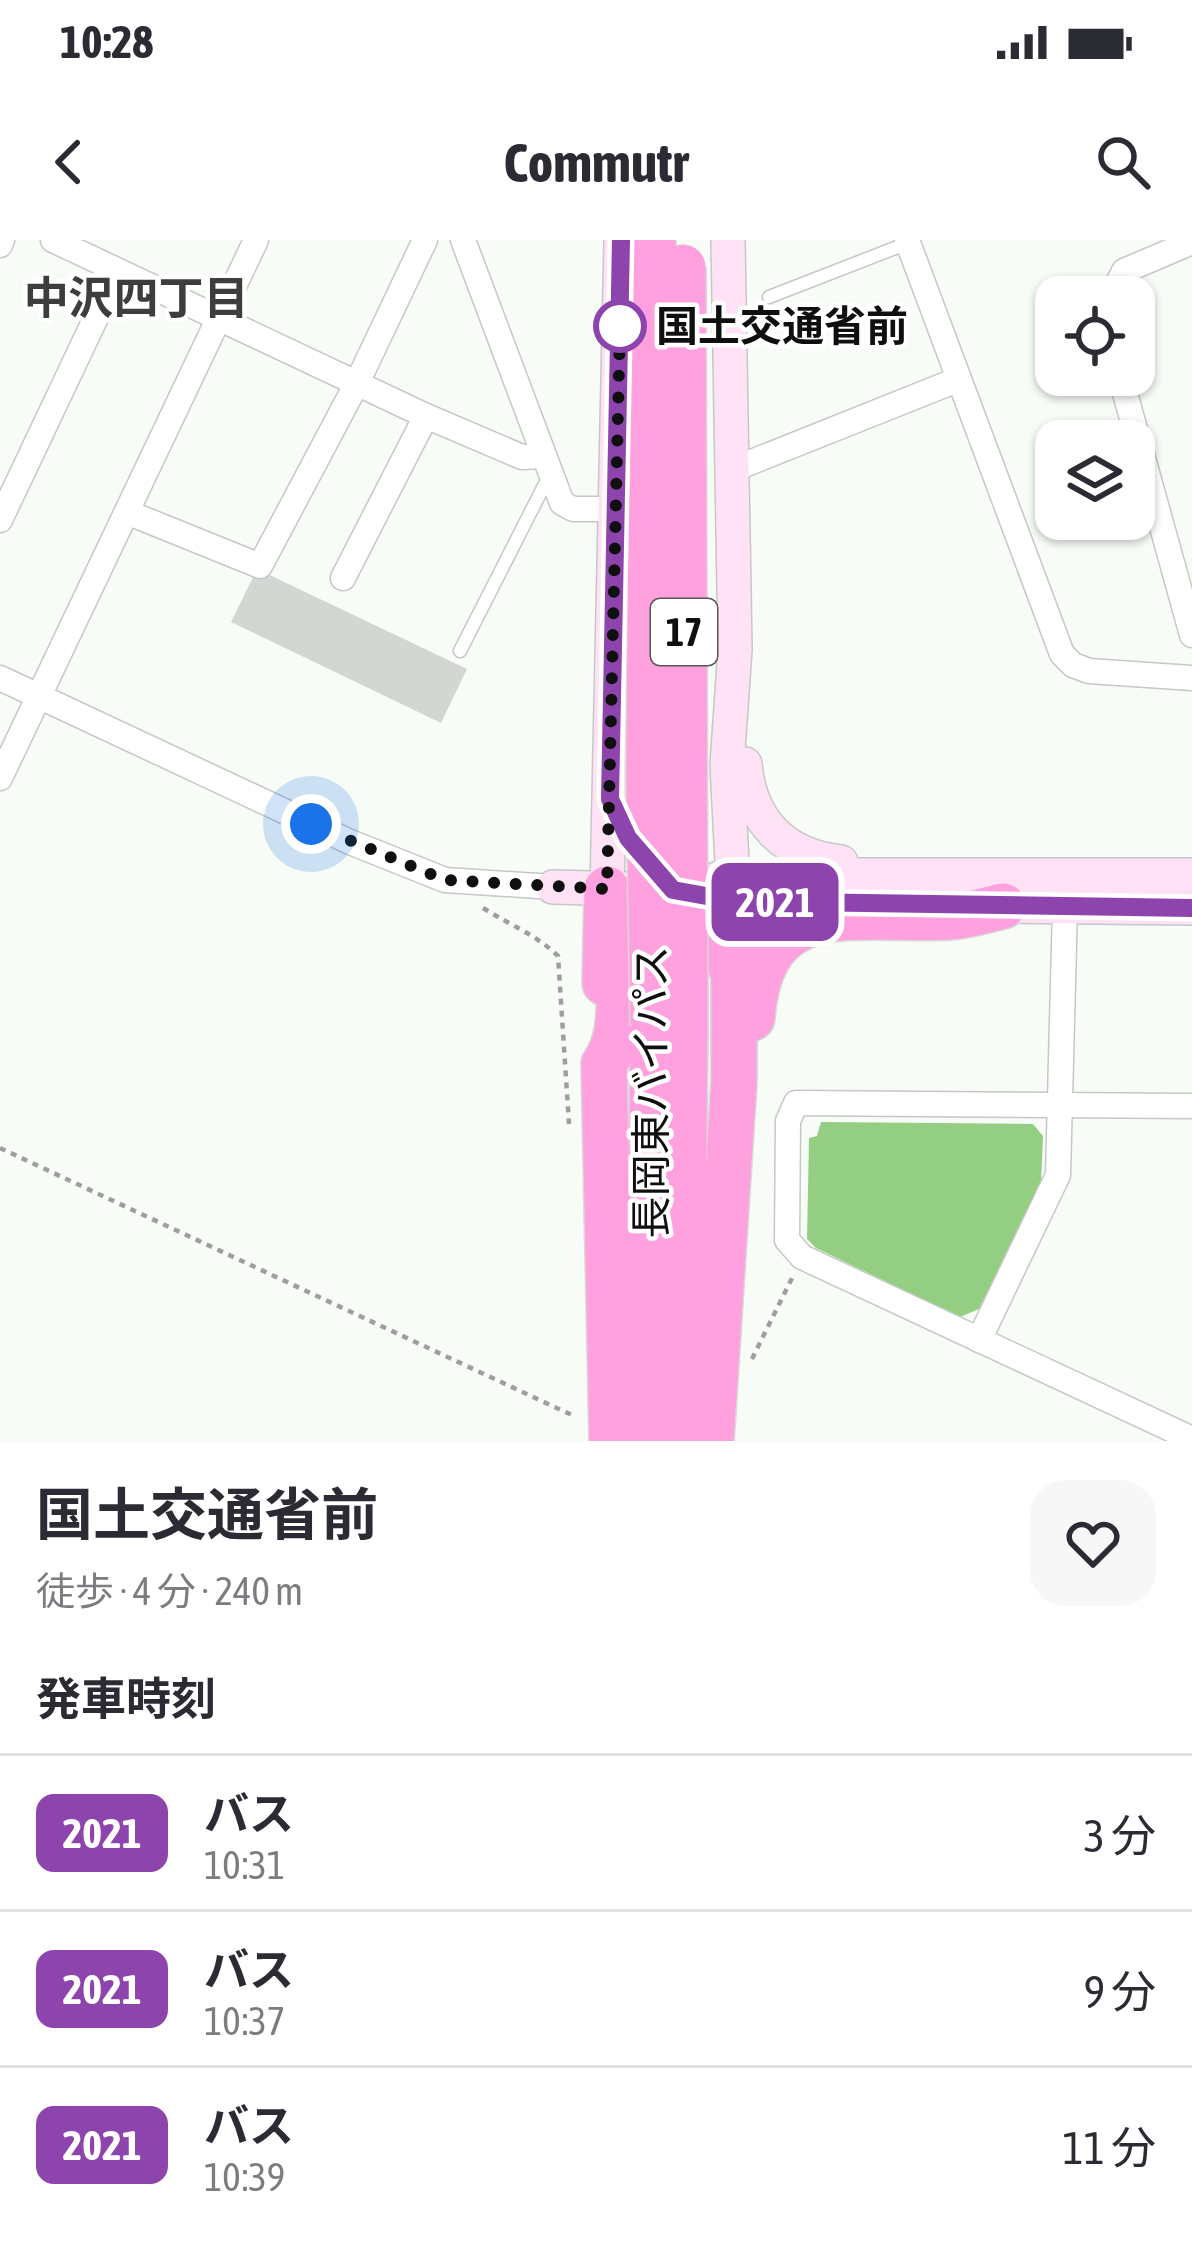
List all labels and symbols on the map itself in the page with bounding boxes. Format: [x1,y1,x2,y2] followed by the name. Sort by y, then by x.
[23,272,249,324] district label: 中沢四丁目
[595,301,645,351] marker: 国土交通省前
[656,302,908,350] place label: 国土交通省前
[651,599,717,665] road number: 17
[281,794,341,854] your location
[691,863,859,941] line badge: 2021
[627,945,675,1239] street label: 長岡東バイパス

